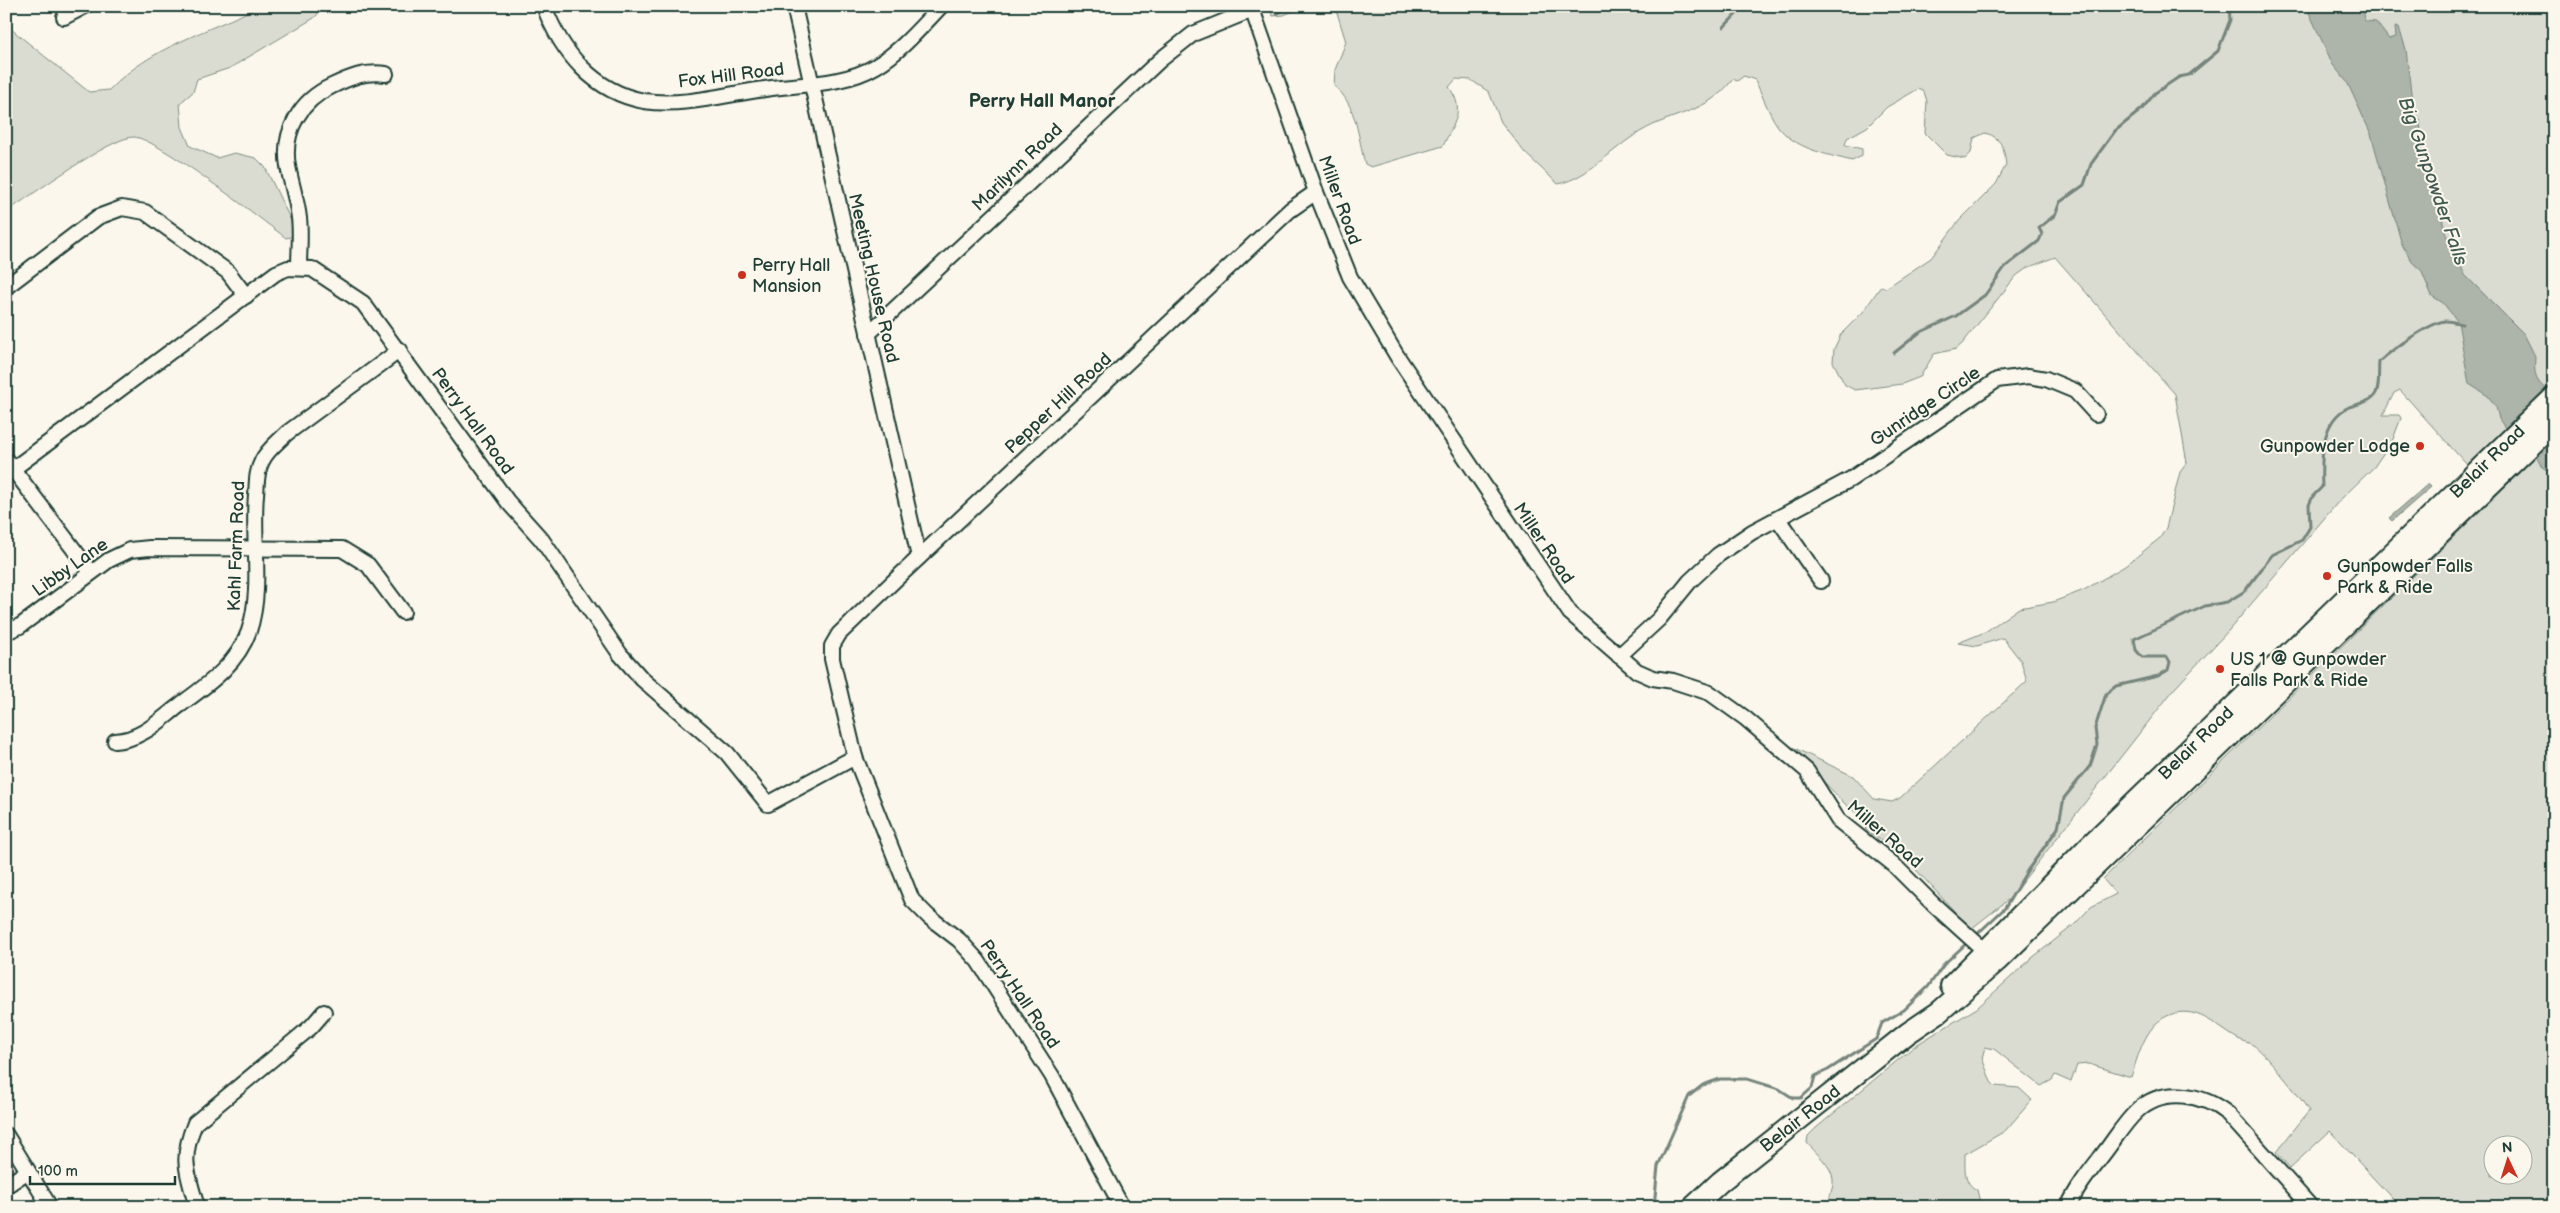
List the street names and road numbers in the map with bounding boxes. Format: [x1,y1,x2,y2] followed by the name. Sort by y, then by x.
[677,59,785,92] street label: Fox Hill Road
[968,119,1067,216] street label: Marilynn Road
[1314,153,1365,248] street label: Miller Road
[844,191,903,365] street label: Meeting House Road
[1001,349,1116,458] street label: Pepper Hill Road
[1866,362,1984,451] street label: Gunridge Circle
[427,364,518,479] street label: Perry Hall Road
[2446,421,2529,503] street label: Belair Road
[224,480,249,612] street label: Kahl Farm Road
[1509,499,1578,588] street label: Miller Road
[29,534,112,601] street label: Libby Lane
[2154,702,2238,784] street label: Belair Road
[1843,796,1927,873] street label: Miller Road
[975,936,1064,1053] street label: Perry Hall Road
[1756,1081,1845,1157] street label: Belair Road

